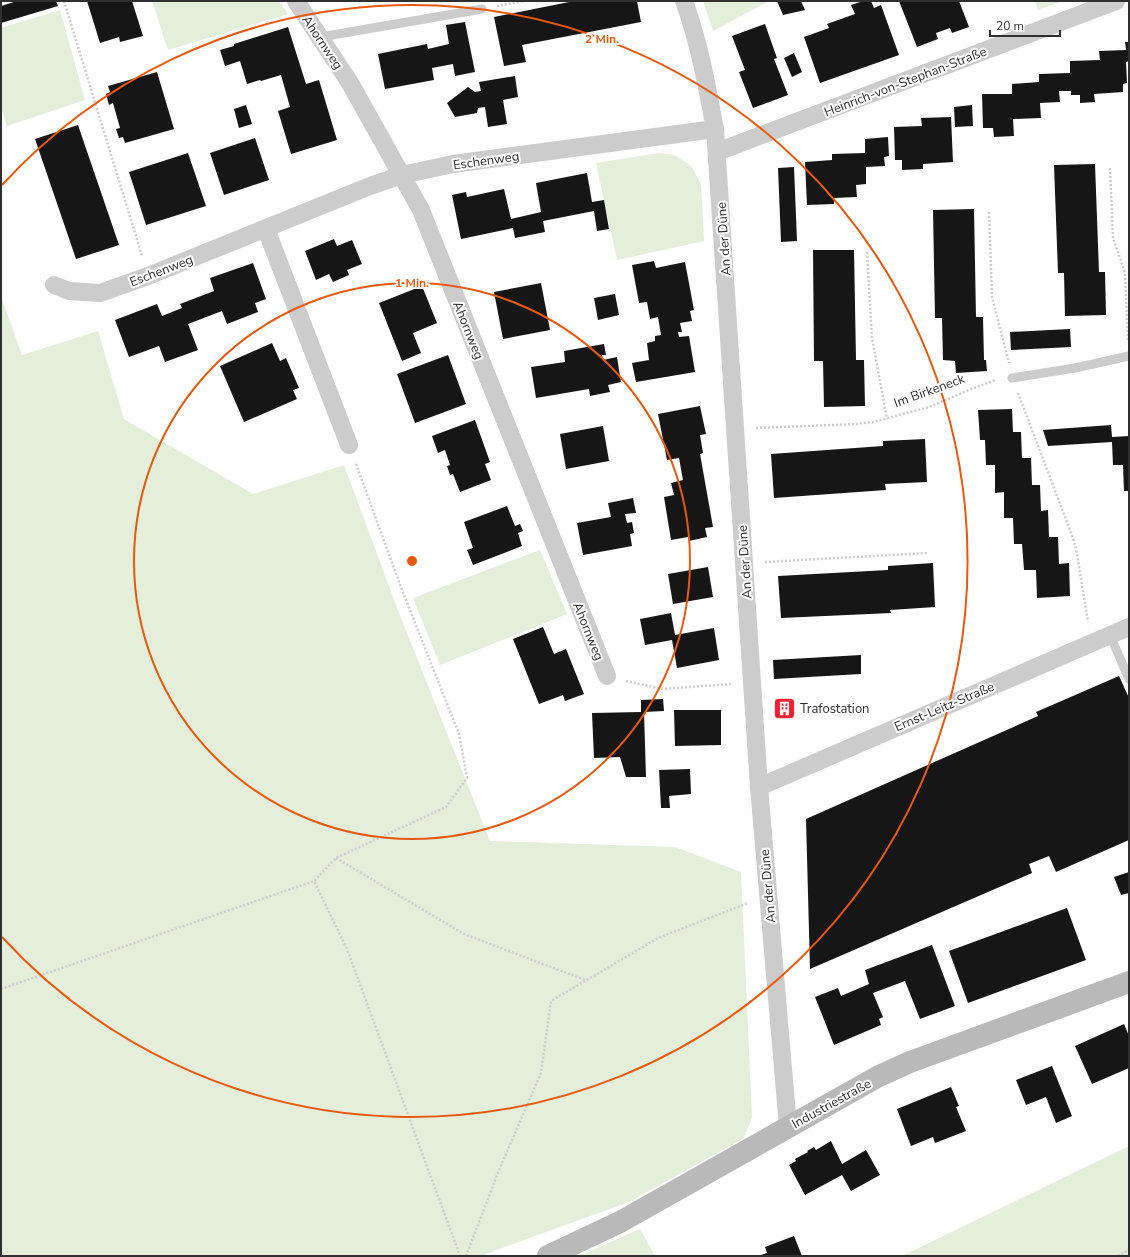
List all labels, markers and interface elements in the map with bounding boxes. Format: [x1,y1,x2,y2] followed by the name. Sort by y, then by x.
[298,12,347,73] street label: Ahornweg
[990,12,1060,38] scale bar
[996,18,1024,34] text: 20 m
[585,31,619,47] text: 2 Min.
[821,43,989,121] street label: Heinrich-von-Stephan-Straße
[452,147,520,175] street label: Eschenweg
[712,201,736,276] street label: An der Düne
[127,251,196,291] street label: Eschenweg
[395,275,429,291] text: 1 Min.
[448,299,488,362] street label: Ahornweg
[891,370,968,412] street label: Im Birkeneck
[733,524,757,599] street label: An der Düne
[405,554,419,568] centre of rings
[568,600,608,663] street label: Ahornweg
[892,678,997,736] street label: Ernst-Leitz-Straße
[771,695,797,721] building icon: Trafostation
[800,700,870,718] place label: Trafostation
[756,848,780,924] street label: An der Düne
[789,1075,874,1133] street label: Industriestraße

